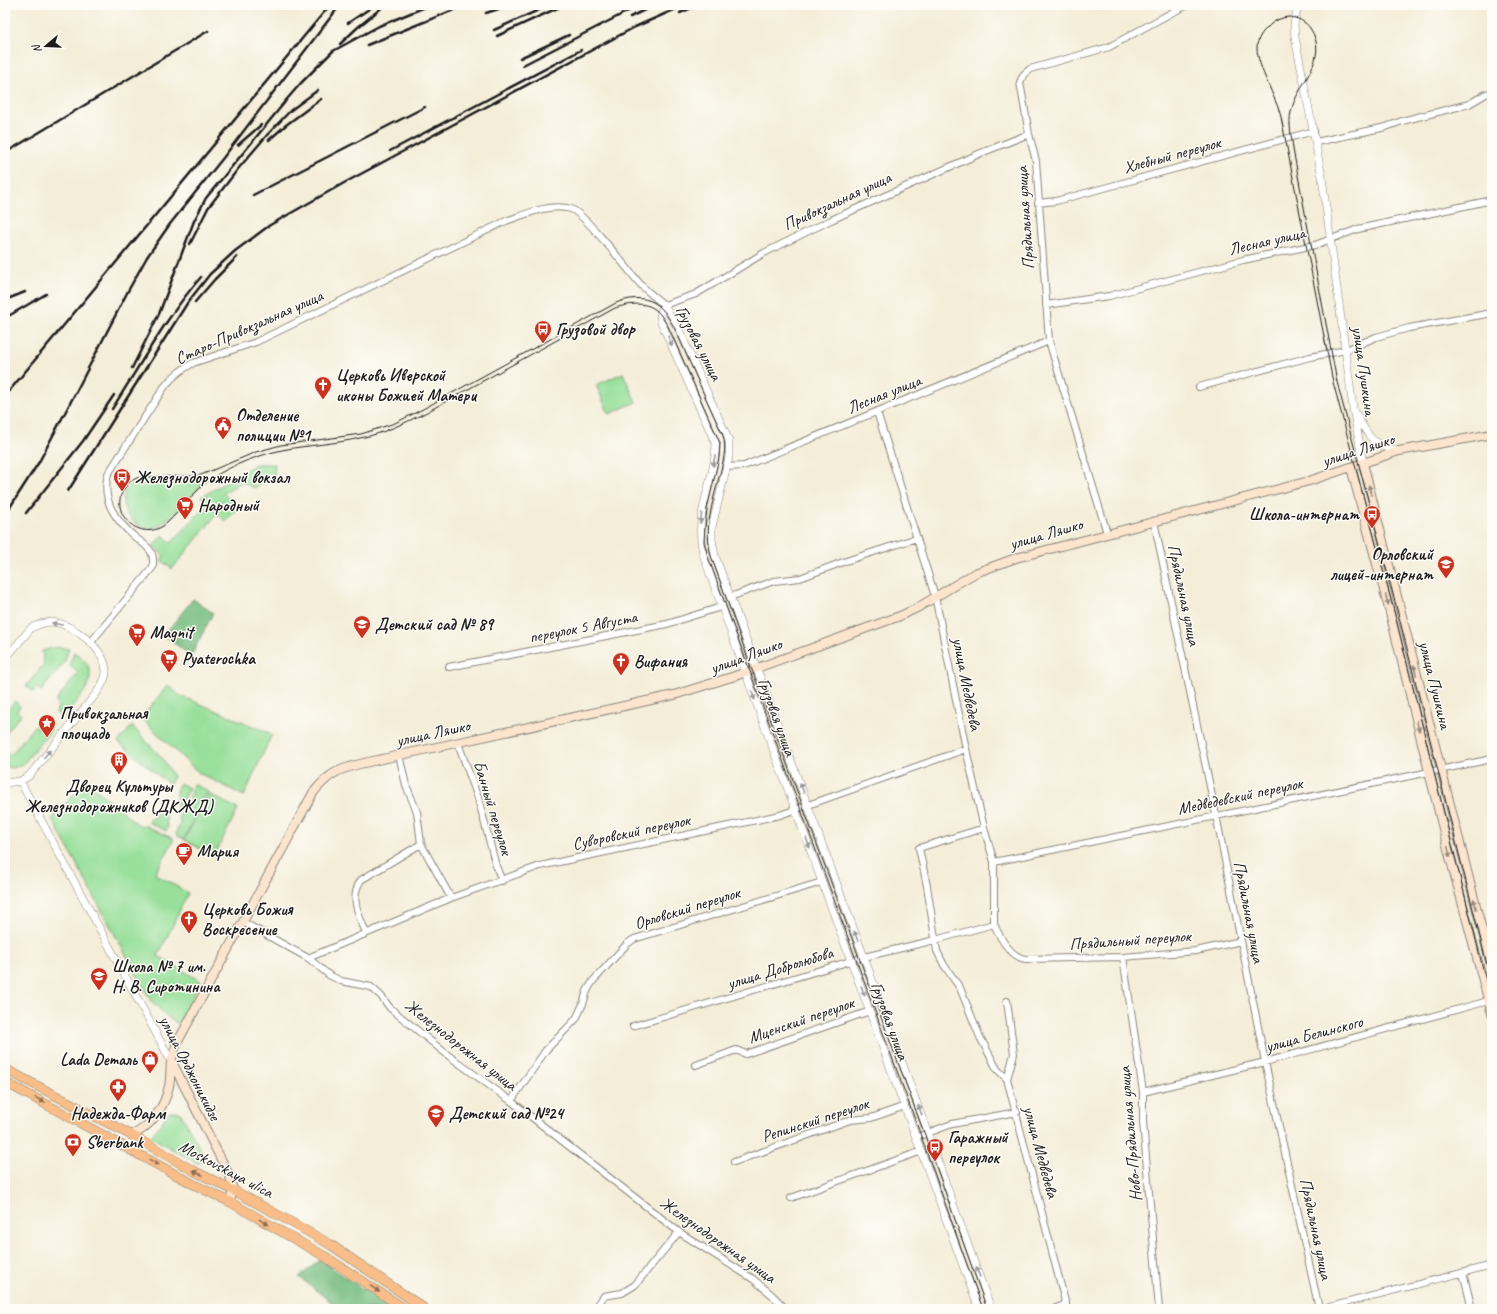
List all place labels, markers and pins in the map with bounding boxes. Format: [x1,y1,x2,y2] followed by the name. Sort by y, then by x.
[533,319,553,344] bus stop icon: Грузовой двор
[556,319,637,341] place label: Грузовой двор
[336,365,477,406] place label: Церковь Иверской иконы Божией Матери
[313,375,333,400] church icon: Церковь Иверской иконы Божией Матери
[236,405,312,446] place label: Отделение полиции №1
[213,415,233,440] public building icon: Отделение полиции №1
[112,467,132,492] bus stop icon: Железнодорожный вокзал
[135,467,291,489] place label: Железнодорожный вокзал
[175,495,195,520] supermarket icon: Народный
[198,495,261,516] place label: Народный
[1249,504,1360,525] place label: Школа-интернат
[1362,504,1382,529] bus stop icon: Школа-интернат
[1330,544,1435,585] place label: Орловский лицей-интернат
[1436,554,1456,579] school or university icon: Орловский лицей-интернат
[352,614,372,639] school or university icon: Детский сад № 89
[375,614,496,635] place label: Детский сад № 89
[127,622,147,647] supermarket icon: Magnit
[150,622,195,643] place label: Magnit
[159,648,179,673] supermarket icon: Pyaterochka
[182,648,256,669] place label: Pyaterochka
[611,651,631,676] church icon: Вифания
[634,651,688,672] place label: Вифания
[60,703,149,744] place label: Привокзальная площадь
[37,713,57,738] place icon: Привокзальная площадь
[109,750,129,775] building icon: Дворец Культуры Железнодорожников (ДКЖД)
[25,776,214,818] place label: Дворец Культуры Железнодорожников (ДКЖД)
[174,841,194,866] cafe icon: Мария
[197,841,240,862] place label: Мария
[202,899,293,940] place label: Церковь Божия Воскресение
[179,909,199,934] church icon: Церковь Божия Воскресение
[112,956,221,997] place label: Школа № 7 им. Н. В. Сиротинина
[89,966,109,991] school or university icon: Школа № 7 им. Н. В. Сиротинина
[60,1049,138,1070] place label: Lada Dеталь
[140,1049,160,1074] shop icon: Lada Dеталь
[108,1077,128,1102] pharmacy icon: Надежда-Фарм
[71,1103,166,1124] place label: Надежда-Фарм
[426,1103,446,1128] school or university icon: Детский сад №24
[449,1103,565,1124] place label: Детский сад №24
[948,1127,1010,1168] place label: Гаражный переулок
[63,1132,83,1157] bank icon: Sberbank
[86,1132,144,1153] place label: Sberbank
[925,1137,945,1162] bus stop icon: Гаражный переулок

